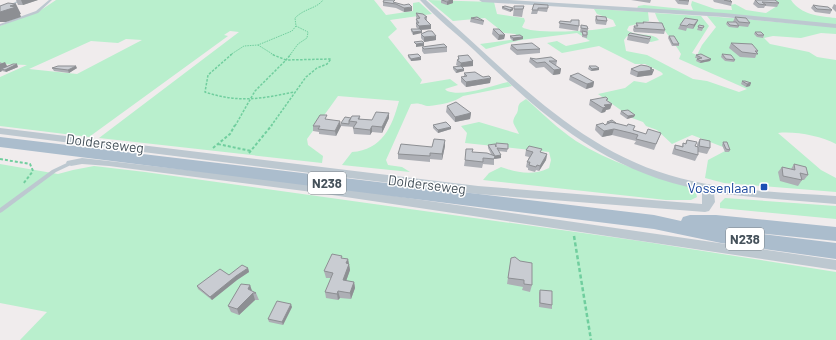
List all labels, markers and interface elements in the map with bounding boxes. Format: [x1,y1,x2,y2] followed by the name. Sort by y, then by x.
[65,130,145,156] street label: Dolderseweg
[387,171,467,197] street label: Dolderseweg
[308,172,346,194] road number: N238
[687,179,756,196] place label: Vossenlaan
[759,182,769,192] marker: Vossenlaan
[726,228,764,250] road number: N238

